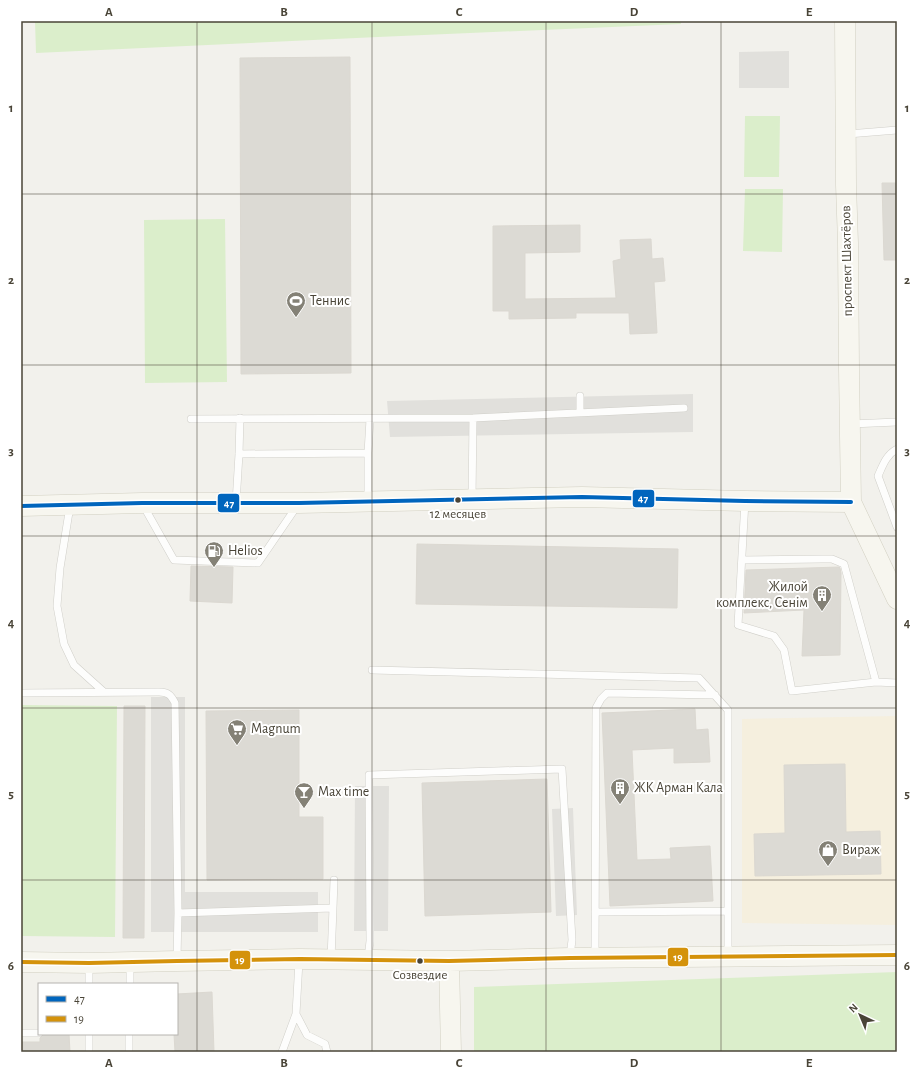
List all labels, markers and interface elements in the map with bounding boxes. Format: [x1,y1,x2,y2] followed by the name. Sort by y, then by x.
[105,6,113,19] text: A
[280,6,288,19] text: B
[456,6,463,19] text: C
[630,6,639,19] text: D
[806,6,813,19] text: E
[9,102,13,115] text: 1
[905,102,909,115] text: 1
[839,205,855,317] street label: проспект Шахтёров
[8,274,14,287] text: 2
[904,274,910,287] text: 2
[285,290,307,318] sports icon: Теннис
[310,294,350,308] place label: Теннис
[8,445,14,458] text: 3
[904,445,910,458] text: 3
[632,489,655,508] line badge: 47
[217,493,240,513] line badge: 47
[638,493,648,504] text: 47
[453,495,463,505] marker: 12 месяцев
[224,498,234,509] text: 47
[430,508,486,521] place label: 12 месяцев
[203,540,225,568] fuel station icon: Helios
[228,544,263,558] place label: Helios
[716,580,808,610] place label: Жилой комплекс, Сенiм
[811,584,833,612] building icon: Жилой комплекс, Сенiм
[8,617,15,630] text: 4
[904,617,911,630] text: 4
[226,718,248,746] supermarket icon: Magnum
[251,722,301,736] place label: Magnum
[609,777,631,805] building icon: ЖК Арман Кала
[293,781,315,809] bar icon: Max time
[634,781,724,795] place label: ЖК Арман Кала
[318,785,369,799] place label: Max time
[8,788,14,801] text: 5
[904,788,910,801] text: 5
[817,839,839,867] shop icon: Вираж
[842,843,880,857] place label: Вираж
[667,947,689,967] line badge: 19
[229,950,251,970] line badge: 19
[673,952,683,963] text: 19
[235,955,245,966] text: 19
[415,956,425,966] marker: Созвездие
[8,960,14,973] text: 6
[904,960,910,973] text: 6
[393,969,447,982] place label: Созвездие
[38,983,178,1035] legend
[74,993,85,1005] text: 47
[840,995,880,1035] north arrow
[847,1002,860,1015] text: N
[74,1013,84,1025] text: 19
[105,1057,113,1070] text: A
[280,1057,288,1070] text: B
[456,1057,463,1070] text: C
[630,1057,639,1070] text: D
[806,1057,813,1070] text: E

